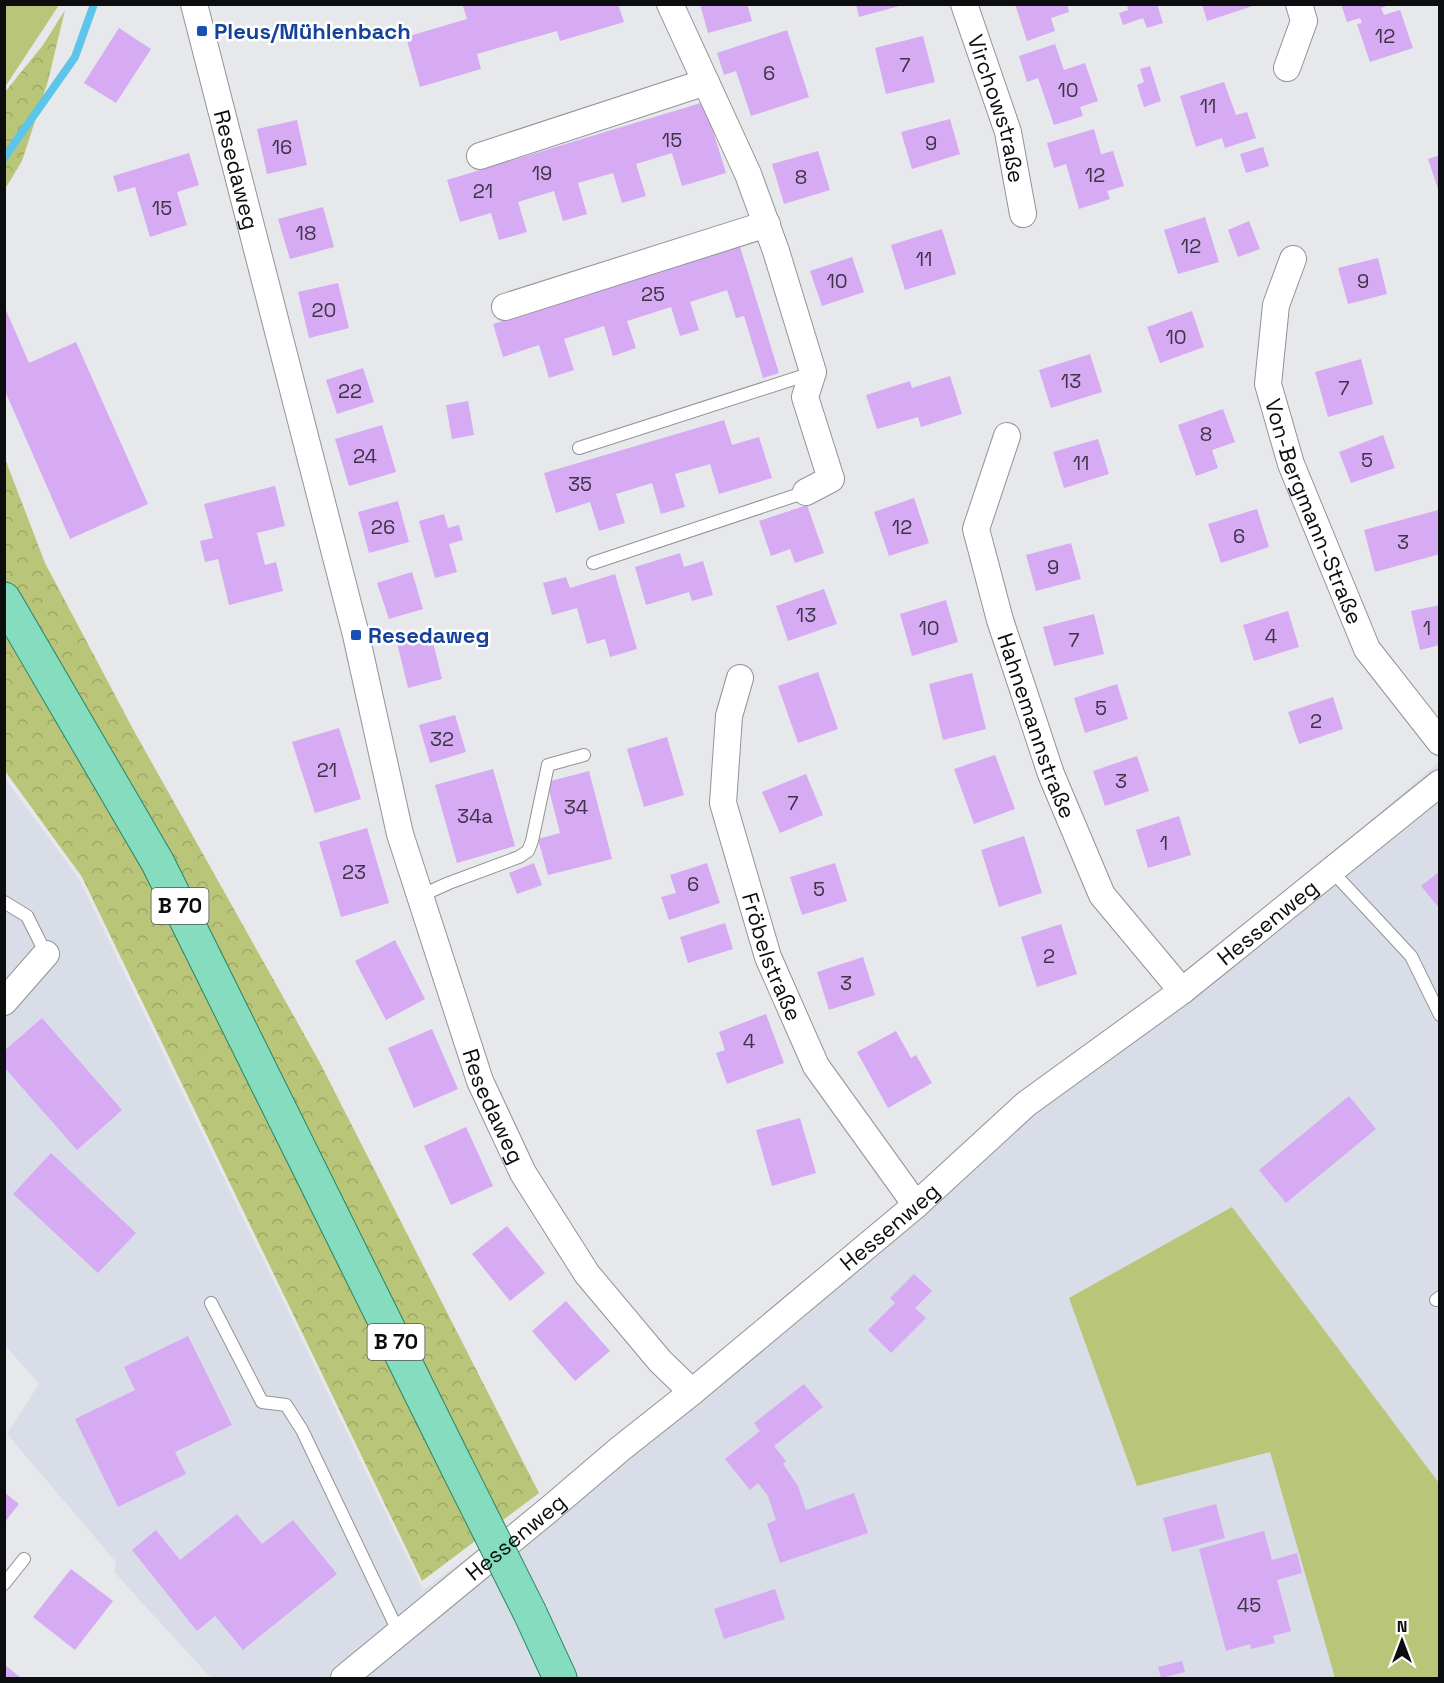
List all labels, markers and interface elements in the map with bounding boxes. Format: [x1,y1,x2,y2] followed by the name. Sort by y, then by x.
[214,17,411,45] place label: Pleus/Mühlenbach
[1375,23,1395,49] house number: 12
[195,24,209,38] marker: Pleus/Mühlenbach
[962,31,1031,185] street label: Virchowstraße
[899,52,911,78] house number: 7
[763,60,775,86] house number: 6
[1057,77,1079,103] house number: 10
[1200,93,1216,119] house number: 11
[208,107,265,233] street label: Resedaweg
[662,127,682,153] house number: 15
[925,130,937,156] house number: 9
[272,134,292,160] house number: 16
[532,160,552,186] house number: 19
[1085,162,1105,188] house number: 12
[795,164,807,190] house number: 8
[473,178,493,204] house number: 21
[152,195,172,221] house number: 15
[296,220,316,246] house number: 18
[1181,233,1201,259] house number: 12
[916,246,932,272] house number: 11
[826,268,848,294] house number: 10
[1357,268,1369,294] house number: 9
[641,281,665,307] house number: 25
[312,297,336,323] house number: 20
[1165,324,1187,350] house number: 10
[1061,368,1081,394] house number: 13
[1338,375,1350,401] house number: 7
[338,378,362,404] house number: 22
[1259,395,1369,628] street label: Von-Bergmann-Straße
[1200,421,1212,447] house number: 8
[353,443,377,469] house number: 24
[1361,447,1373,473] house number: 5
[1073,450,1089,476] house number: 11
[568,471,592,497] house number: 35
[371,514,395,540] house number: 26
[892,514,912,540] house number: 12
[1233,523,1245,549] house number: 6
[1397,529,1409,555] house number: 3
[1047,554,1059,580] house number: 9
[796,602,816,628] house number: 13
[918,615,940,641] house number: 10
[1423,615,1431,641] house number: 1
[368,621,489,649] place label: Resedaweg
[1265,623,1277,649] house number: 4
[1068,627,1080,653] house number: 7
[349,628,363,642] marker: Resedaweg
[991,629,1082,823] street label: Hahnemannstraße
[1095,695,1107,721] house number: 5
[1310,708,1322,734] house number: 2
[430,726,454,752] house number: 32
[317,757,337,783] house number: 21
[1115,768,1127,794] house number: 3
[787,790,799,816] house number: 7
[564,794,588,820] house number: 34
[457,803,493,829] house number: 34a
[1160,830,1168,856] house number: 1
[342,859,366,885] house number: 23
[687,871,699,897] house number: 6
[1211,873,1324,971] street label: Hessenweg
[813,876,825,902] house number: 5
[152,888,208,924] road number: B 70
[736,889,808,1025] street label: Fröbelstraße
[1043,943,1055,969] house number: 2
[840,970,852,996] house number: 3
[743,1028,755,1054] house number: 4
[456,1045,531,1168] street label: Resedaweg
[834,1177,945,1277] street label: Hessenweg
[368,1324,424,1360] road number: B 70
[460,1488,571,1586] street label: Hessenweg
[1237,1592,1261,1618] house number: 45
[1372,1611,1432,1671] north arrow
[1397,1616,1407,1637] text: N

